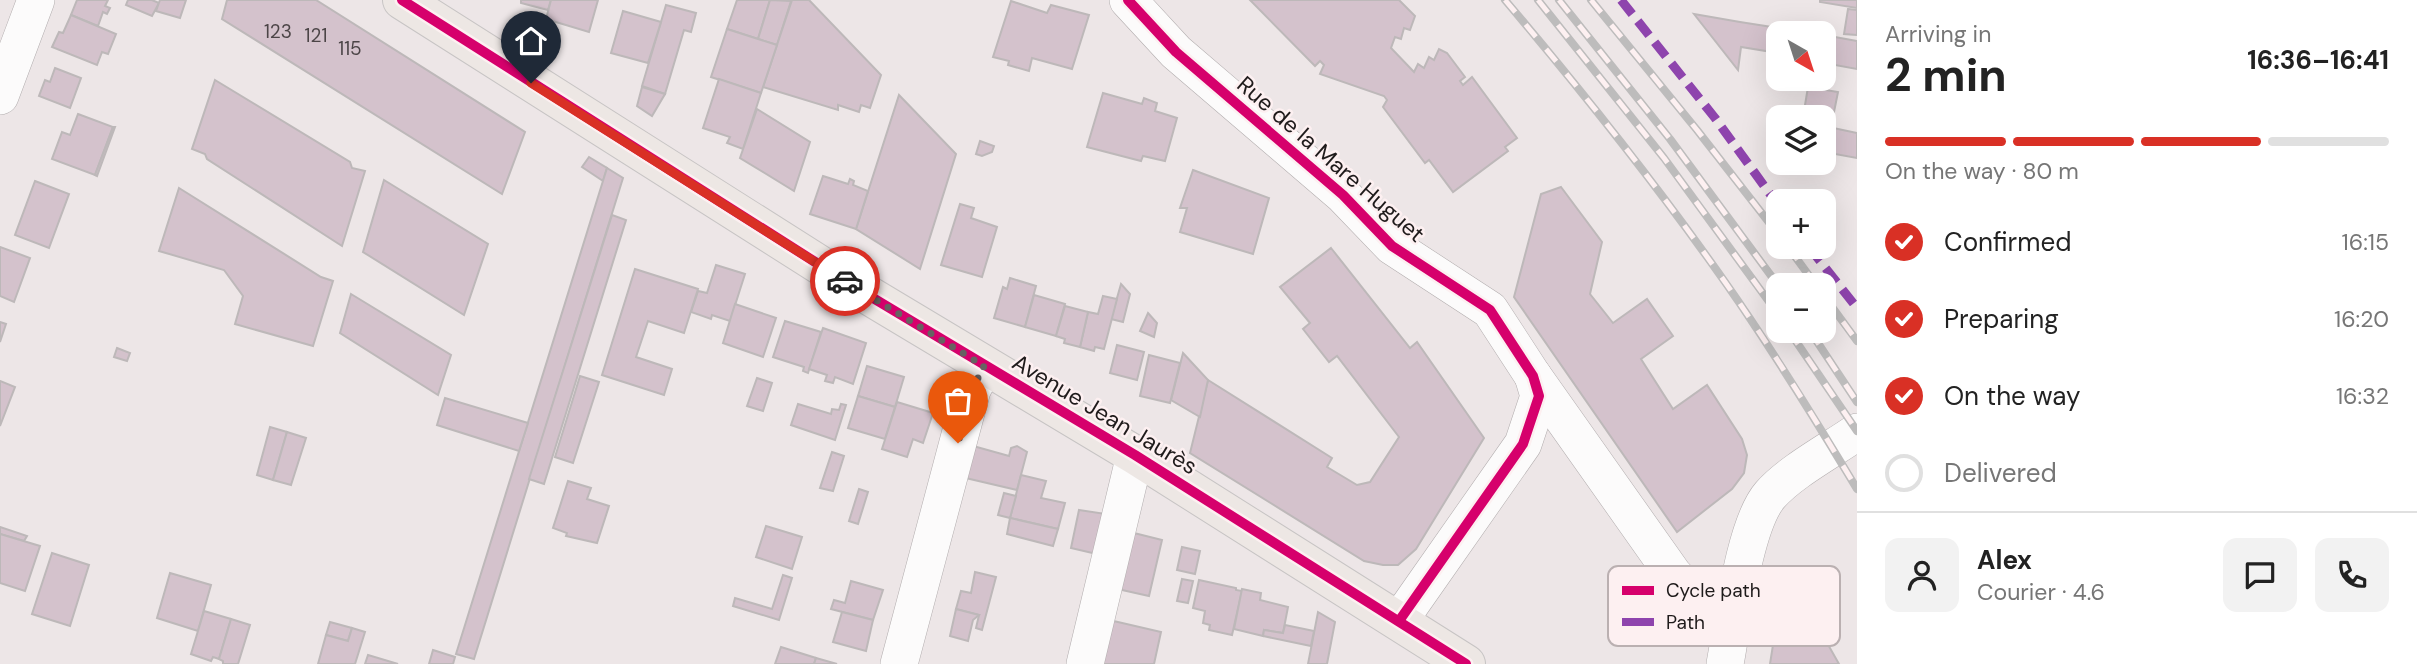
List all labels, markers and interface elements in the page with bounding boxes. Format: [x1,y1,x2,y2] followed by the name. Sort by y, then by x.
[501,11,561,83] pin
[264,19,292,44] house number: 123
[1885,19,1991,49] text: Arriving in
[1766,21,1836,91] north arrow
[1766,21,1836,343] map controls
[512,22,550,60] icon: home
[305,23,327,48] house number: 121
[338,36,362,61] house number: 115
[2247,43,2389,77] text: 16:36–16:41
[1885,45,2007,105] text: 2 min
[1231,69,1431,249] street label: Rue de la Mare Huguet
[1766,105,1836,175] button: layers
[1885,156,2079,186] text: On the way · 80 m
[1766,189,1836,259] button: +
[1885,223,1923,261] icon: check
[1944,225,2071,259] text: Confirmed
[2342,227,2389,257] text: 16:15
[810,246,880,316] courier
[826,262,864,300] icon: car
[1766,273,1836,343] button: −
[1885,300,1923,338] icon: check
[1944,302,2059,336] text: Preparing
[2334,304,2389,334] text: 16:20
[1007,347,1203,481] street label: Avenue Jean Jaurès
[928,371,988,443] pin
[1885,377,1923,415] icon: check
[1944,379,2080,413] text: On the way
[2336,381,2389,411] text: 16:32
[939,382,977,420] icon: bag
[1944,456,2057,490] text: Delivered
[1885,538,1959,612] button: person
[2223,538,2297,612] button: chat
[2315,538,2389,612] button: phone
[1977,543,2032,577] text: Alex
[1608,566,1840,646] legend
[1977,577,2105,607] text: Courier · 4.6
[1666,578,1761,603] text: Cycle path
[1666,610,1705,635] text: Path

